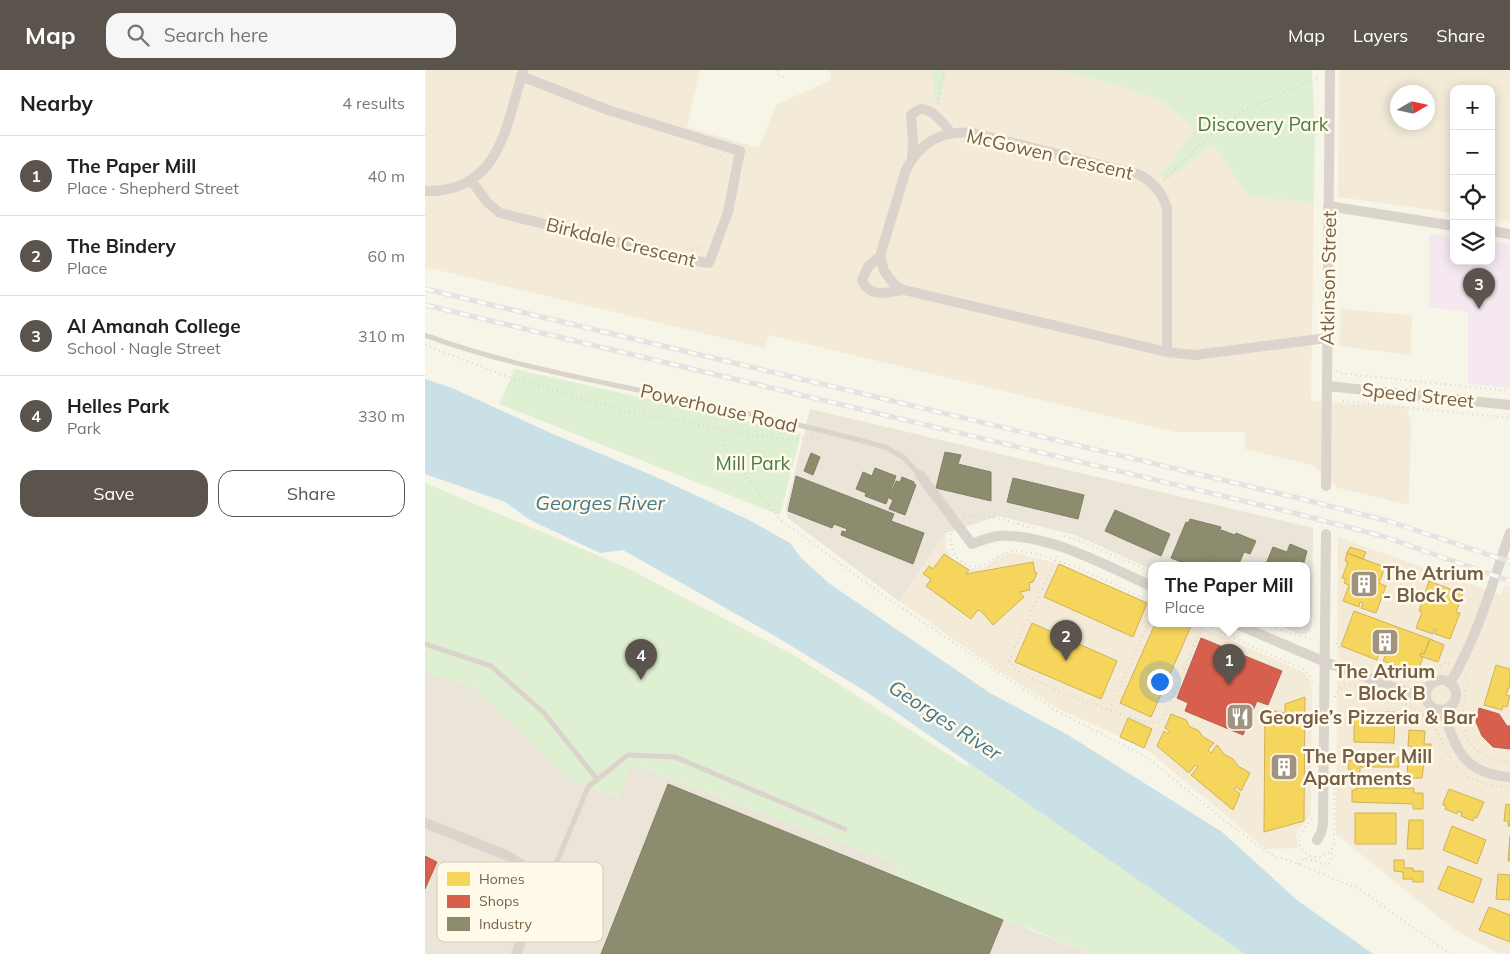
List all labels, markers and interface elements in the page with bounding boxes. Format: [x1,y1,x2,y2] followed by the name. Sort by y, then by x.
[106,13,456,58] search box
[25,20,76,50] text: Map
[124,21,152,49] icon: search
[164,23,268,47] text: Search here
[1288,24,1325,47] text: Map
[1353,24,1408,47] text: Layers
[1436,24,1485,47] text: Share
[1390,85,1435,130] north arrow
[1450,85,1495,265] map controls
[1450,85,1495,130] button: +
[20,90,93,116] text: Nearby
[342,93,405,113] text: 4 results
[1198,112,1329,136] park label: Discovery Park
[964,123,1136,185] street label: McGowen Crescent
[1450,130,1495,175] button: −
[67,154,196,178] text: The Paper Mill
[31,166,41,186] text: 1
[368,166,405,186] text: 40 m
[1450,175,1495,220] button: locate
[67,178,239,198] text: Place · Shepherd Street
[1315,210,1341,346] street label: Atkinson Street
[544,212,699,272] street label: Birkdale Crescent
[1450,220,1495,265] button: layers
[67,234,176,258] text: The Bindery
[31,246,41,266] text: 2
[368,246,405,266] text: 60 m
[67,258,107,278] text: Place
[1463,268,1495,309] pin: 3
[67,314,241,338] text: Al Amanah College
[31,326,41,346] text: 3
[358,326,405,346] text: 310 m
[67,338,221,358] text: School · Nagle Street
[1361,377,1476,413] street label: Speed Street
[638,378,800,438] street label: Powerhouse Road
[67,394,169,418] text: Helles Park
[31,406,41,426] text: 4
[358,406,405,426] text: 330 m
[67,418,101,438] text: Park
[716,451,791,475] park label: Mill Park
[20,470,208,517] button: Save
[218,470,405,517] button: Share
[535,490,665,515] water label: Georges River
[1383,561,1484,607] place label: The Atrium - Block C
[1148,562,1310,627] popup
[1349,569,1379,599] building icon: The Atrium - Block C
[1164,573,1294,597] text: The Paper Mill
[1164,597,1205,617] text: Place
[1050,620,1082,661] pin: 2
[1370,627,1400,657] building icon: The Atrium - Block B
[625,639,657,680] pin: 4
[1213,644,1245,685] pin: 1
[1335,659,1435,705] place label: The Atrium - Block B
[1147,669,1173,695] your location
[884,674,1007,766] water label: Georges River
[1225,702,1255,732] restaurant icon: Georgie’s Pizzeria & Bar
[1259,705,1476,729] place label: Georgie’s Pizzeria & Bar
[1303,744,1432,790] place label: The Paper Mill Apartments
[1269,752,1299,782] building icon: The Paper Mill Apartments
[437,862,603,942] legend
[479,870,525,888] text: Homes
[479,892,519,910] text: Shops
[479,915,533,933] text: Industry

